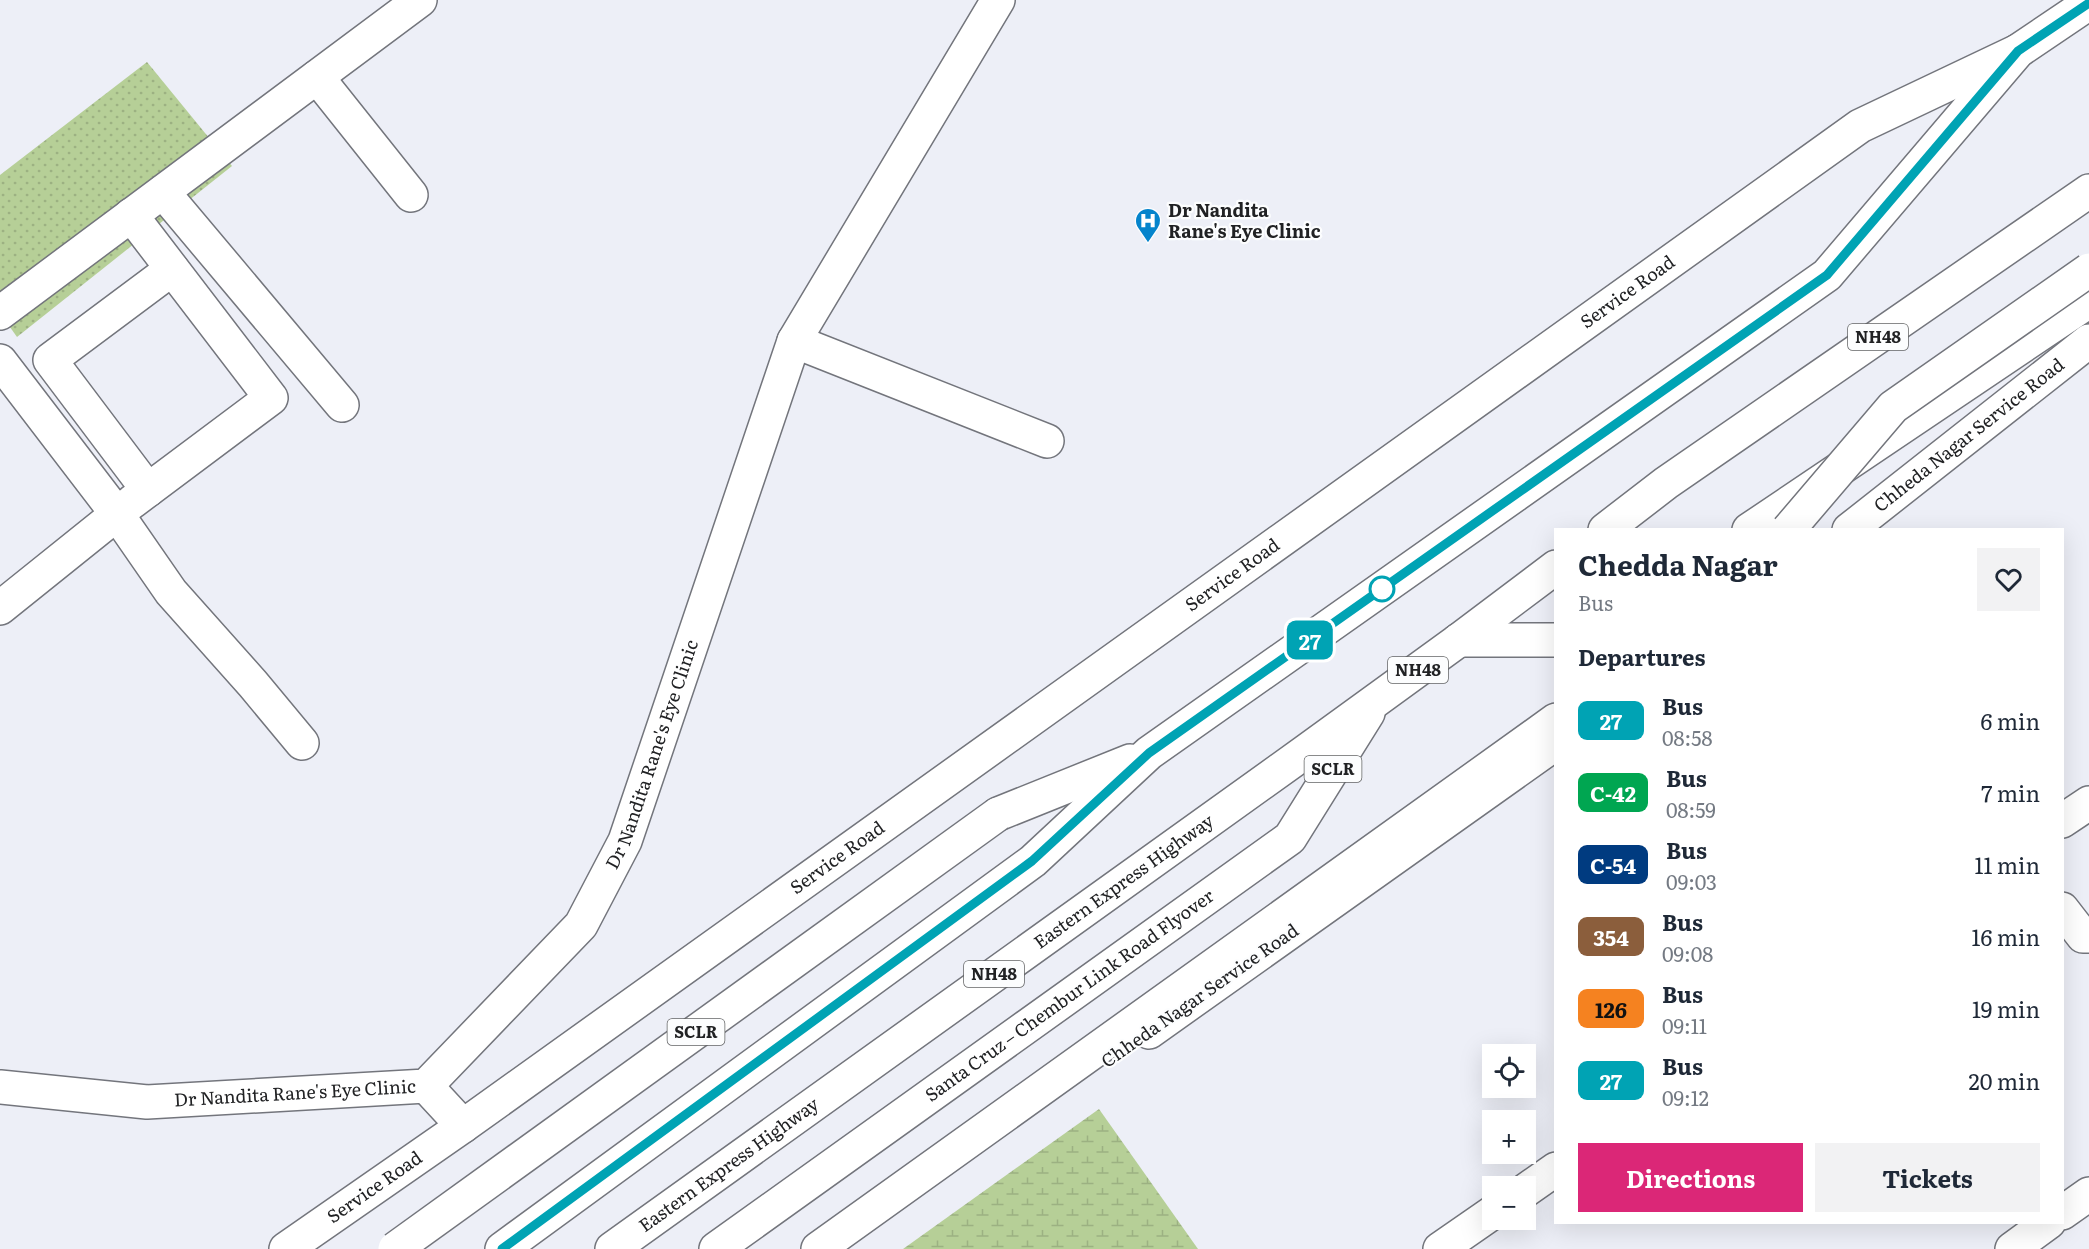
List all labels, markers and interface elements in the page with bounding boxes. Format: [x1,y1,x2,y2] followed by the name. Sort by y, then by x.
[1168,196,1321,244] place label: Dr Nandita Rane's Eye Clinic
[1133,206,1163,244] hospital icon: Dr Nandita Rane's Eye Clinic
[1574,248,1680,334] street label: Service Road
[1848,324,1908,350] road number: NH48
[1867,351,2069,518] street label: Chheda Nagar Service Road
[1179,531,1285,617] street label: Service Road
[1578,543,1778,585] text: Chedda Nagar
[1977,548,2040,611] button: heart
[1369,576,1395,602] unlabelled marker
[1578,587,1613,617] text: Bus
[1283,620,1337,660] line badge: 27
[1299,625,1321,656] text: 27
[598,636,704,874] street label: Dr Nandita Rane's Eye Clinic
[1578,640,1705,673] text: Departures
[1388,657,1448,683] road number: NH48
[1662,689,1703,722] text: Bus
[1981,704,2040,737] text: 6 min
[1600,705,1622,736] text: 27
[1662,722,1712,752] text: 08:58
[1304,756,1362,782] road number: SCLR
[1666,761,1707,794] text: Bus
[1981,776,2040,809] text: 7 min
[1590,777,1636,808] text: C-42
[1666,794,1716,824] text: 08:59
[1027,806,1219,955] street label: Eastern Express Highway
[784,814,889,900] street label: Service Road
[1666,833,1707,866] text: Bus
[1974,848,2040,881] text: 11 min
[1590,849,1636,880] text: C-54
[1666,866,1717,896] text: 09:03
[919,881,1219,1107] street label: Santa Cruz – Chembur Link Road Flyover
[1662,905,1703,938] text: Bus
[1095,916,1303,1073] street label: Chheda Nagar Service Road
[1972,920,2040,953] text: 16 min
[1593,921,1629,952] text: 354
[1662,938,1713,968] text: 09:08
[964,961,1024,987] road number: NH48
[1662,977,1703,1010] text: Bus
[1972,992,2040,1025] text: 19 min
[1595,993,1627,1024] text: 126
[1662,1010,1707,1040] text: 09:11
[668,1019,724,1045] road number: SCLR
[1482,1044,1536,1230] map controls
[1482,1044,1536,1098] button: locate
[1662,1049,1703,1082] text: Bus
[1968,1064,2040,1097] text: 20 min
[1600,1065,1622,1096] text: 27
[173,1072,416,1112] street label: Dr Nandita Rane's Eye Clinic
[1662,1082,1709,1112] text: 09:12
[633,1090,824,1238] street label: Eastern Express Highway
[1482,1110,1536,1164] button: +
[321,1143,427,1229] street label: Service Road
[1578,1143,1803,1212] button: Directions
[1815,1143,2040,1212] button: Tickets
[1482,1176,1536,1230] button: −

